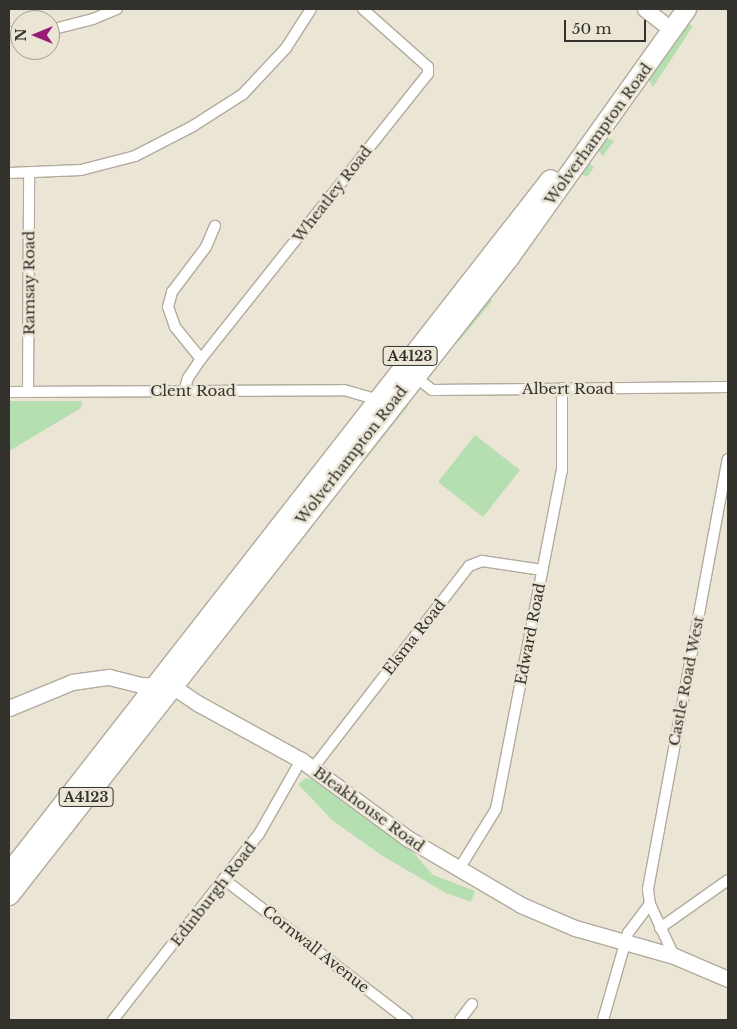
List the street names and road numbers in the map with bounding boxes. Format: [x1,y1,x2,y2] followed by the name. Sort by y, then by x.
[541,60,655,208] street label: Wolverhampton Road
[289,142,375,246] street label: Wheatley Road
[20,231,38,335] street label: Ramsay Road
[382,344,438,368] road number: A4123
[522,380,614,398] street label: Albert Road
[150,382,236,400] street label: Clent Road
[291,382,411,528] street label: Wolverhampton Road
[511,582,549,686] street label: Edward Road
[379,596,449,678] street label: Elsma Road
[665,614,707,748] street label: Castle Road West
[310,763,428,855] street label: Bleakhouse Road
[58,786,114,809] road number: A4123
[167,838,259,950] street label: Edinburgh Road
[259,902,373,996] street label: Cornwall Avenue

